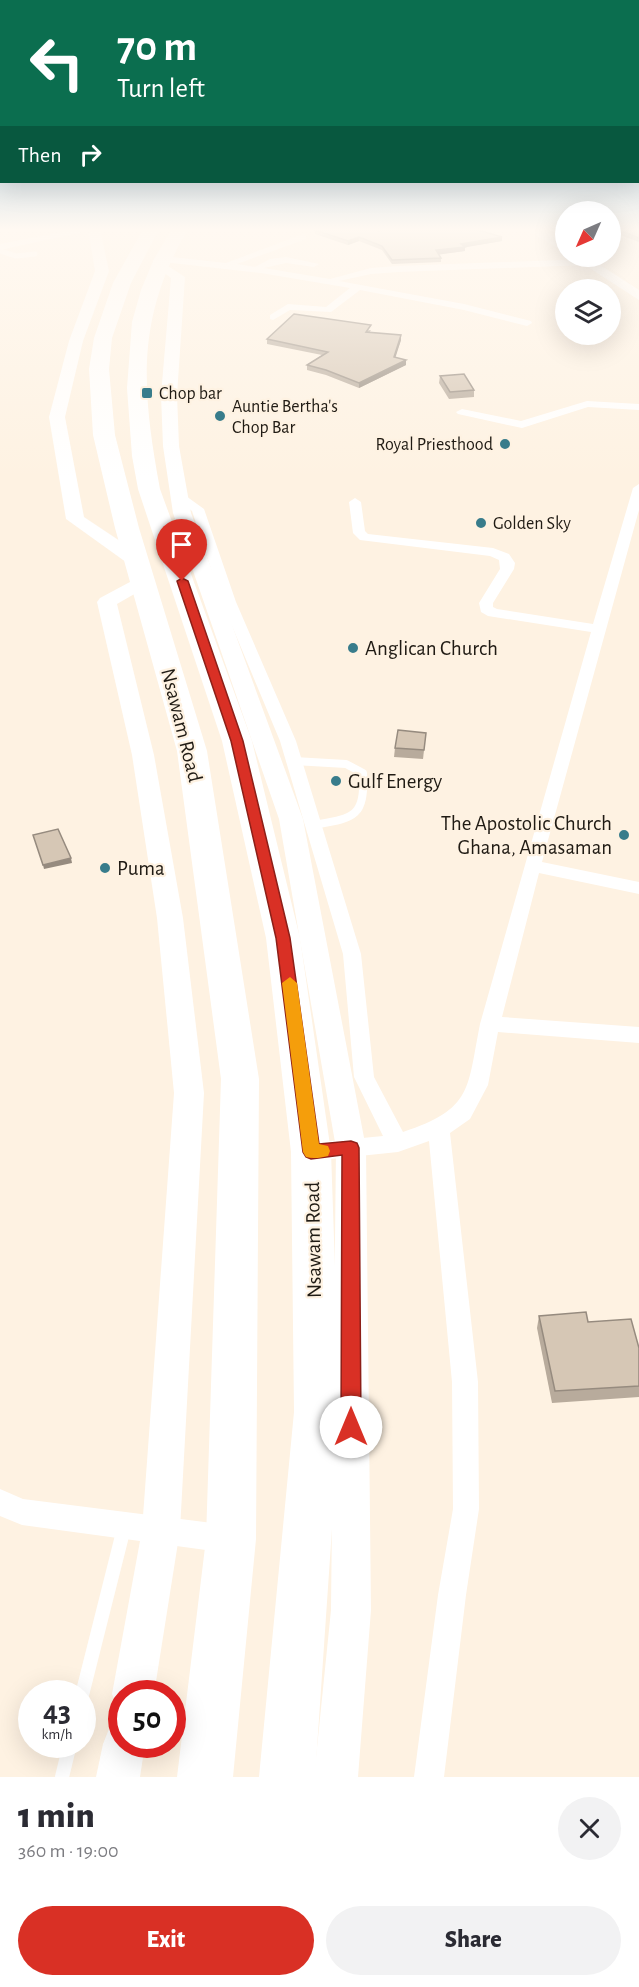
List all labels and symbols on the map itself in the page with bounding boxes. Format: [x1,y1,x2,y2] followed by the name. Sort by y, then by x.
[555,201,621,267] north arrow
[159,385,222,403] place label: Chop bar
[140,386,154,400] marker: Chop bar
[232,398,338,437] place label: Auntie Bertha's Chop Bar
[213,409,227,423] marker: Auntie Bertha's Chop Bar
[376,436,493,454] place label: Royal Priesthood
[498,437,512,451] marker: Royal Priesthood
[493,515,571,533] place label: Golden Sky
[474,516,488,530] marker: Golden Sky
[156,519,207,581] pin
[365,638,498,659] place label: Anglican Church
[346,641,360,655] marker: Anglican Church
[157,666,206,784] street label: Nsawam Road
[348,771,442,792] place label: Gulf Energy
[329,774,343,788] marker: Gulf Energy
[441,813,612,858] place label: The Apostolic Church Ghana, Amasaman
[617,828,631,842] marker: The Apostolic Church Ghana, Amasaman
[117,858,165,879] place label: Puma
[98,861,112,875] marker: Puma
[302,1181,325,1298] street label: Nsawam Road
[319,1395,383,1459] position arrow
[108,1680,186,1758] speed limit sign: 50

